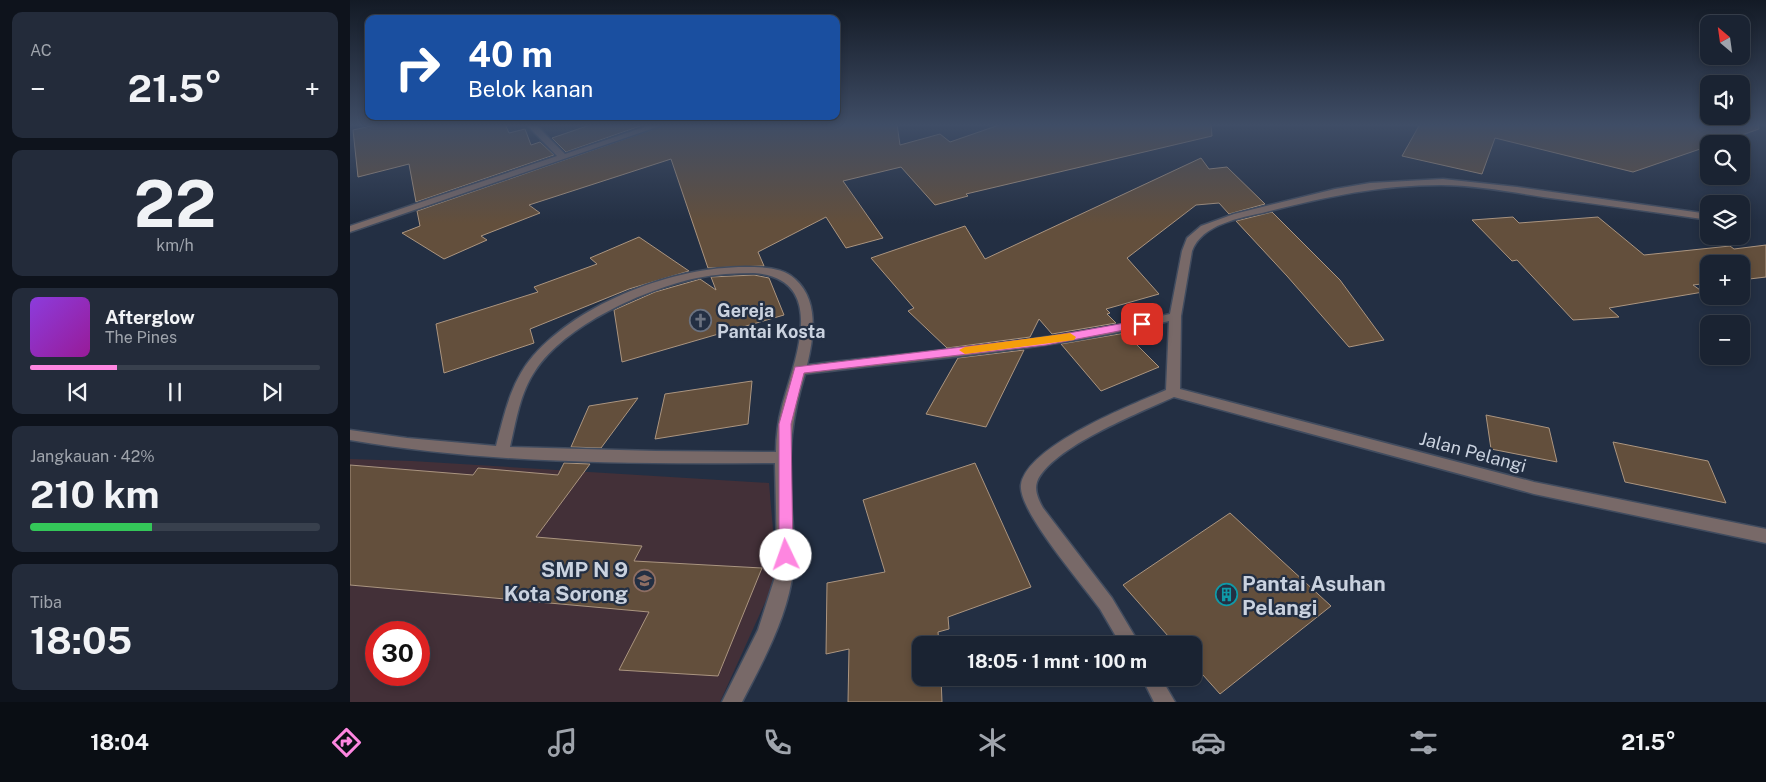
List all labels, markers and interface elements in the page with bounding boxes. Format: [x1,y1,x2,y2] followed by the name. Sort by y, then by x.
[1700,15,1750,65] north arrow
[1700,15,1750,365] map controls
[468,34,553,75] text: 40 m
[385,35,450,100] icon: right
[30,41,52,60] text: AC
[128,66,222,111] text: 21.5°
[30,72,46,105] text: −
[304,72,320,105] text: +
[1700,75,1750,125] button: sound
[468,76,593,102] text: Belok kanan
[1700,135,1750,185] button: search
[134,165,216,242] text: 22
[1700,195,1750,245] button: layers
[156,236,194,255] text: km/h
[1700,255,1750,305] button: +
[717,300,825,342] place label: Gereja Pantai Kosta
[1121,303,1163,345] pin
[105,306,195,328] text: Afterglow
[689,308,713,332] church icon: Gereja Pantai Kosta
[1128,310,1156,338] icon: arrive
[1700,315,1750,365] button: −
[105,328,177,347] text: The Pines
[64,378,92,406] icon: previous
[161,378,189,406] icon: pause
[258,378,286,406] icon: next
[1417,428,1529,476] street label: Jalan Pelangi
[30,447,155,466] text: Jangkauan · 42%
[30,472,160,517] text: 210 km
[759,528,811,580] position arrow
[504,557,628,606] place label: SMP N 9 Kota Sorong
[632,569,656,593] school or university icon: SMP N 9 Kota Sorong
[1242,571,1386,620] place label: Pantai Asuhan Pelangi
[1214,583,1238,607] building icon: Pantai Asuhan Pelangi
[30,593,62,612] text: Tiba
[30,618,132,663] text: 18:05
[365,621,430,686] speed limit sign: 30
[967,650,1147,672] text: 18:05 · 1 mnt · 100 m
[329,725,364,760] icon: directions
[545,725,580,760] icon: music
[760,725,795,760] icon: phone
[975,725,1010,760] icon: climate
[1191,725,1226,760] icon: car
[1406,725,1441,760] icon: filters
[90,729,149,755] text: 18:04
[1621,729,1676,755] text: 21.5°

